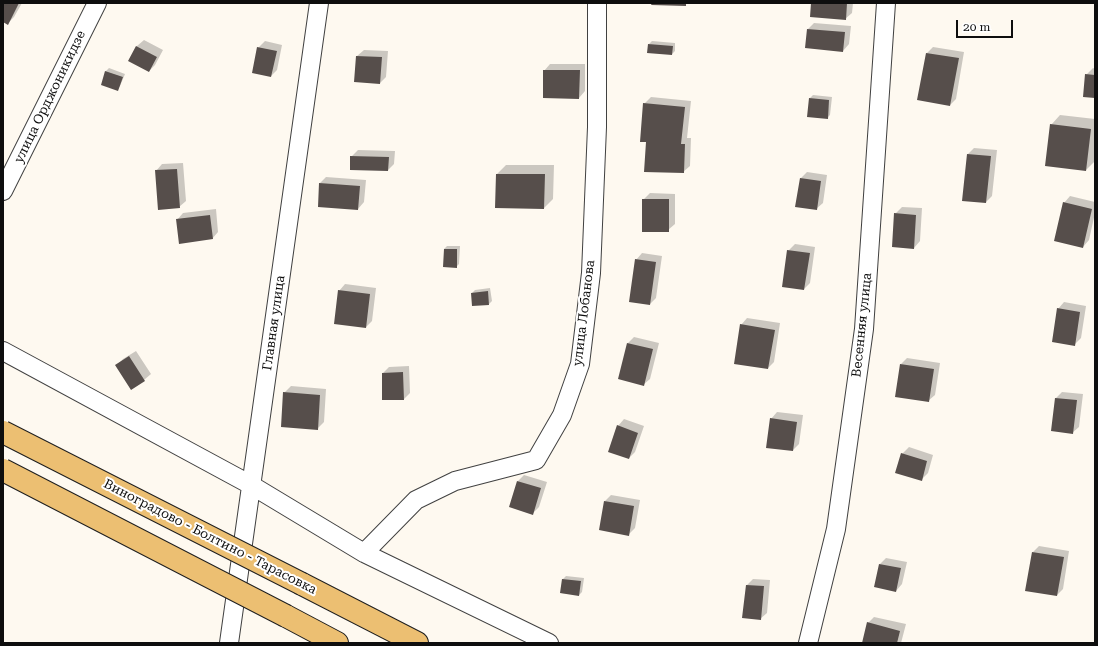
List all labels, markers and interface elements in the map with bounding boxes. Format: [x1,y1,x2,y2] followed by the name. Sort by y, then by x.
[958,12,1015,38] scale bar
[963,20,990,34] text: 20 m
[11,28,89,166] street label: улица Орджоникидзе
[570,259,598,367] street label: улица Лобанова
[849,272,875,378] street label: Весенняя улица
[260,275,288,371] street label: Главная улица
[101,476,319,598] street label: Виноградово - Болтино - Тарасовка

